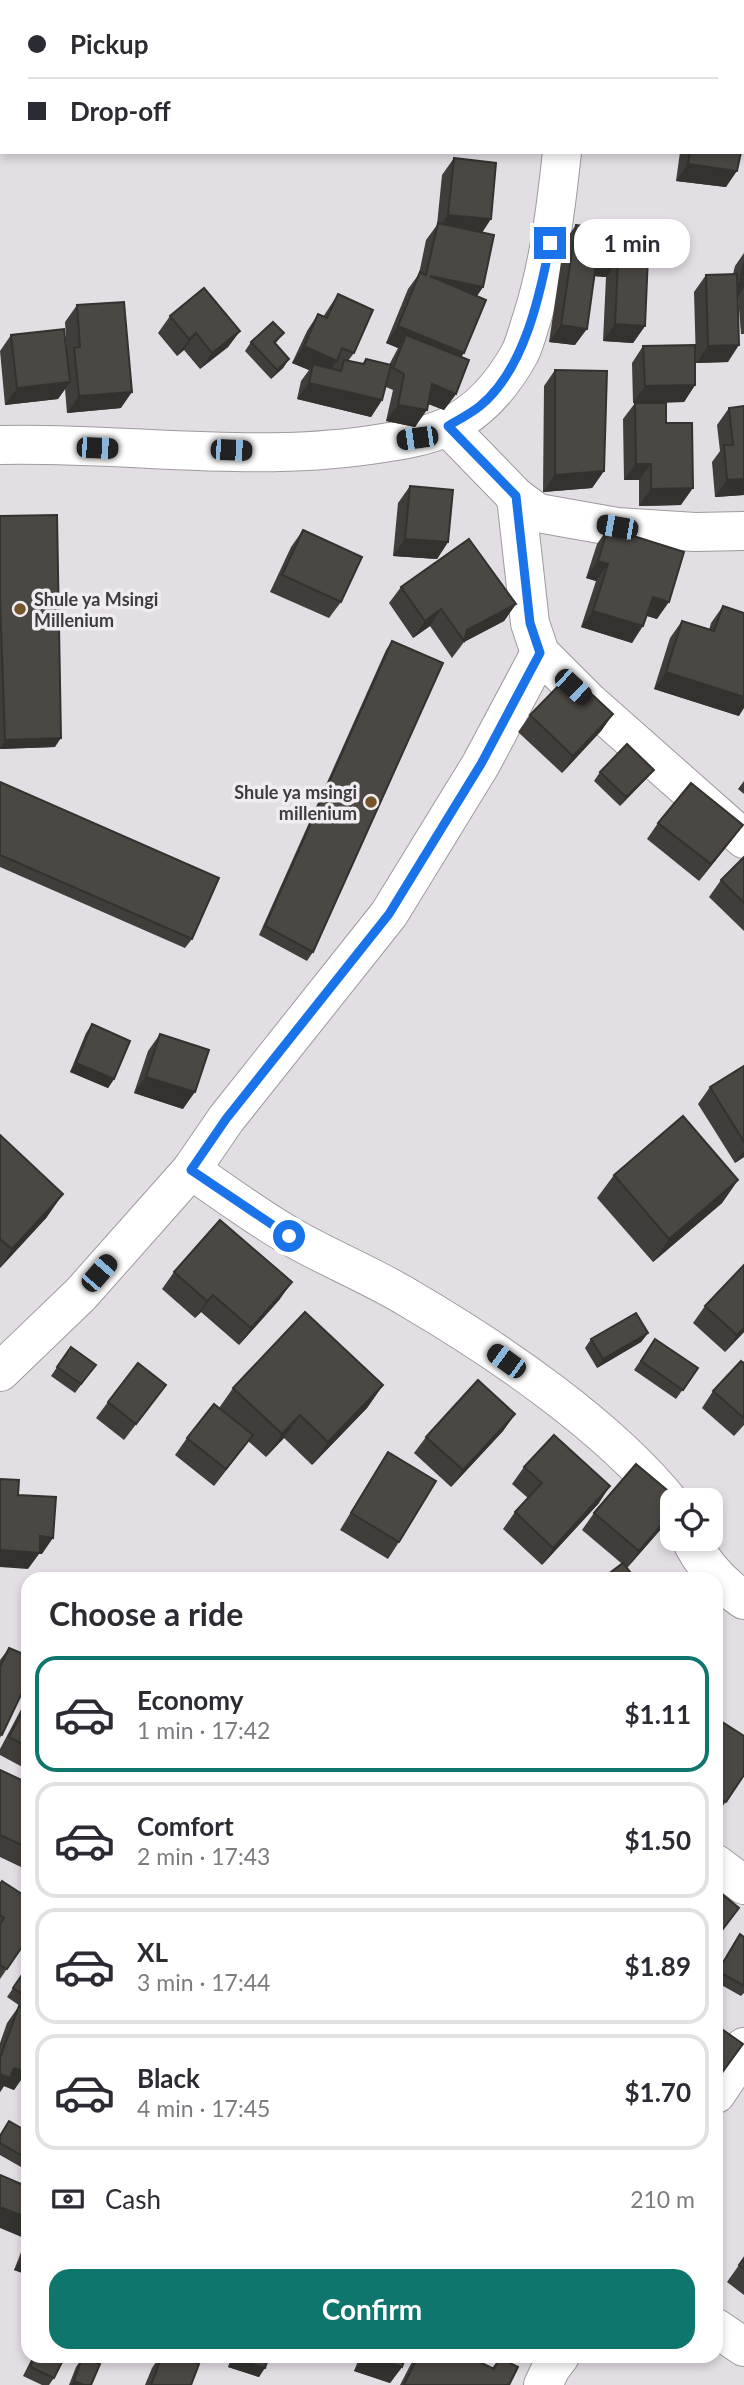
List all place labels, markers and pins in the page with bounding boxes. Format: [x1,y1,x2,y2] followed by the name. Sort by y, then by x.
[34,588,158,631] place label: Shule ya Msingi Millenium
[12,601,28,617] marker: Shule ya Msingi Millenium
[234,781,357,824] place label: Shule ya msingi millenium
[363,794,379,810] marker: Shule ya msingi millenium

